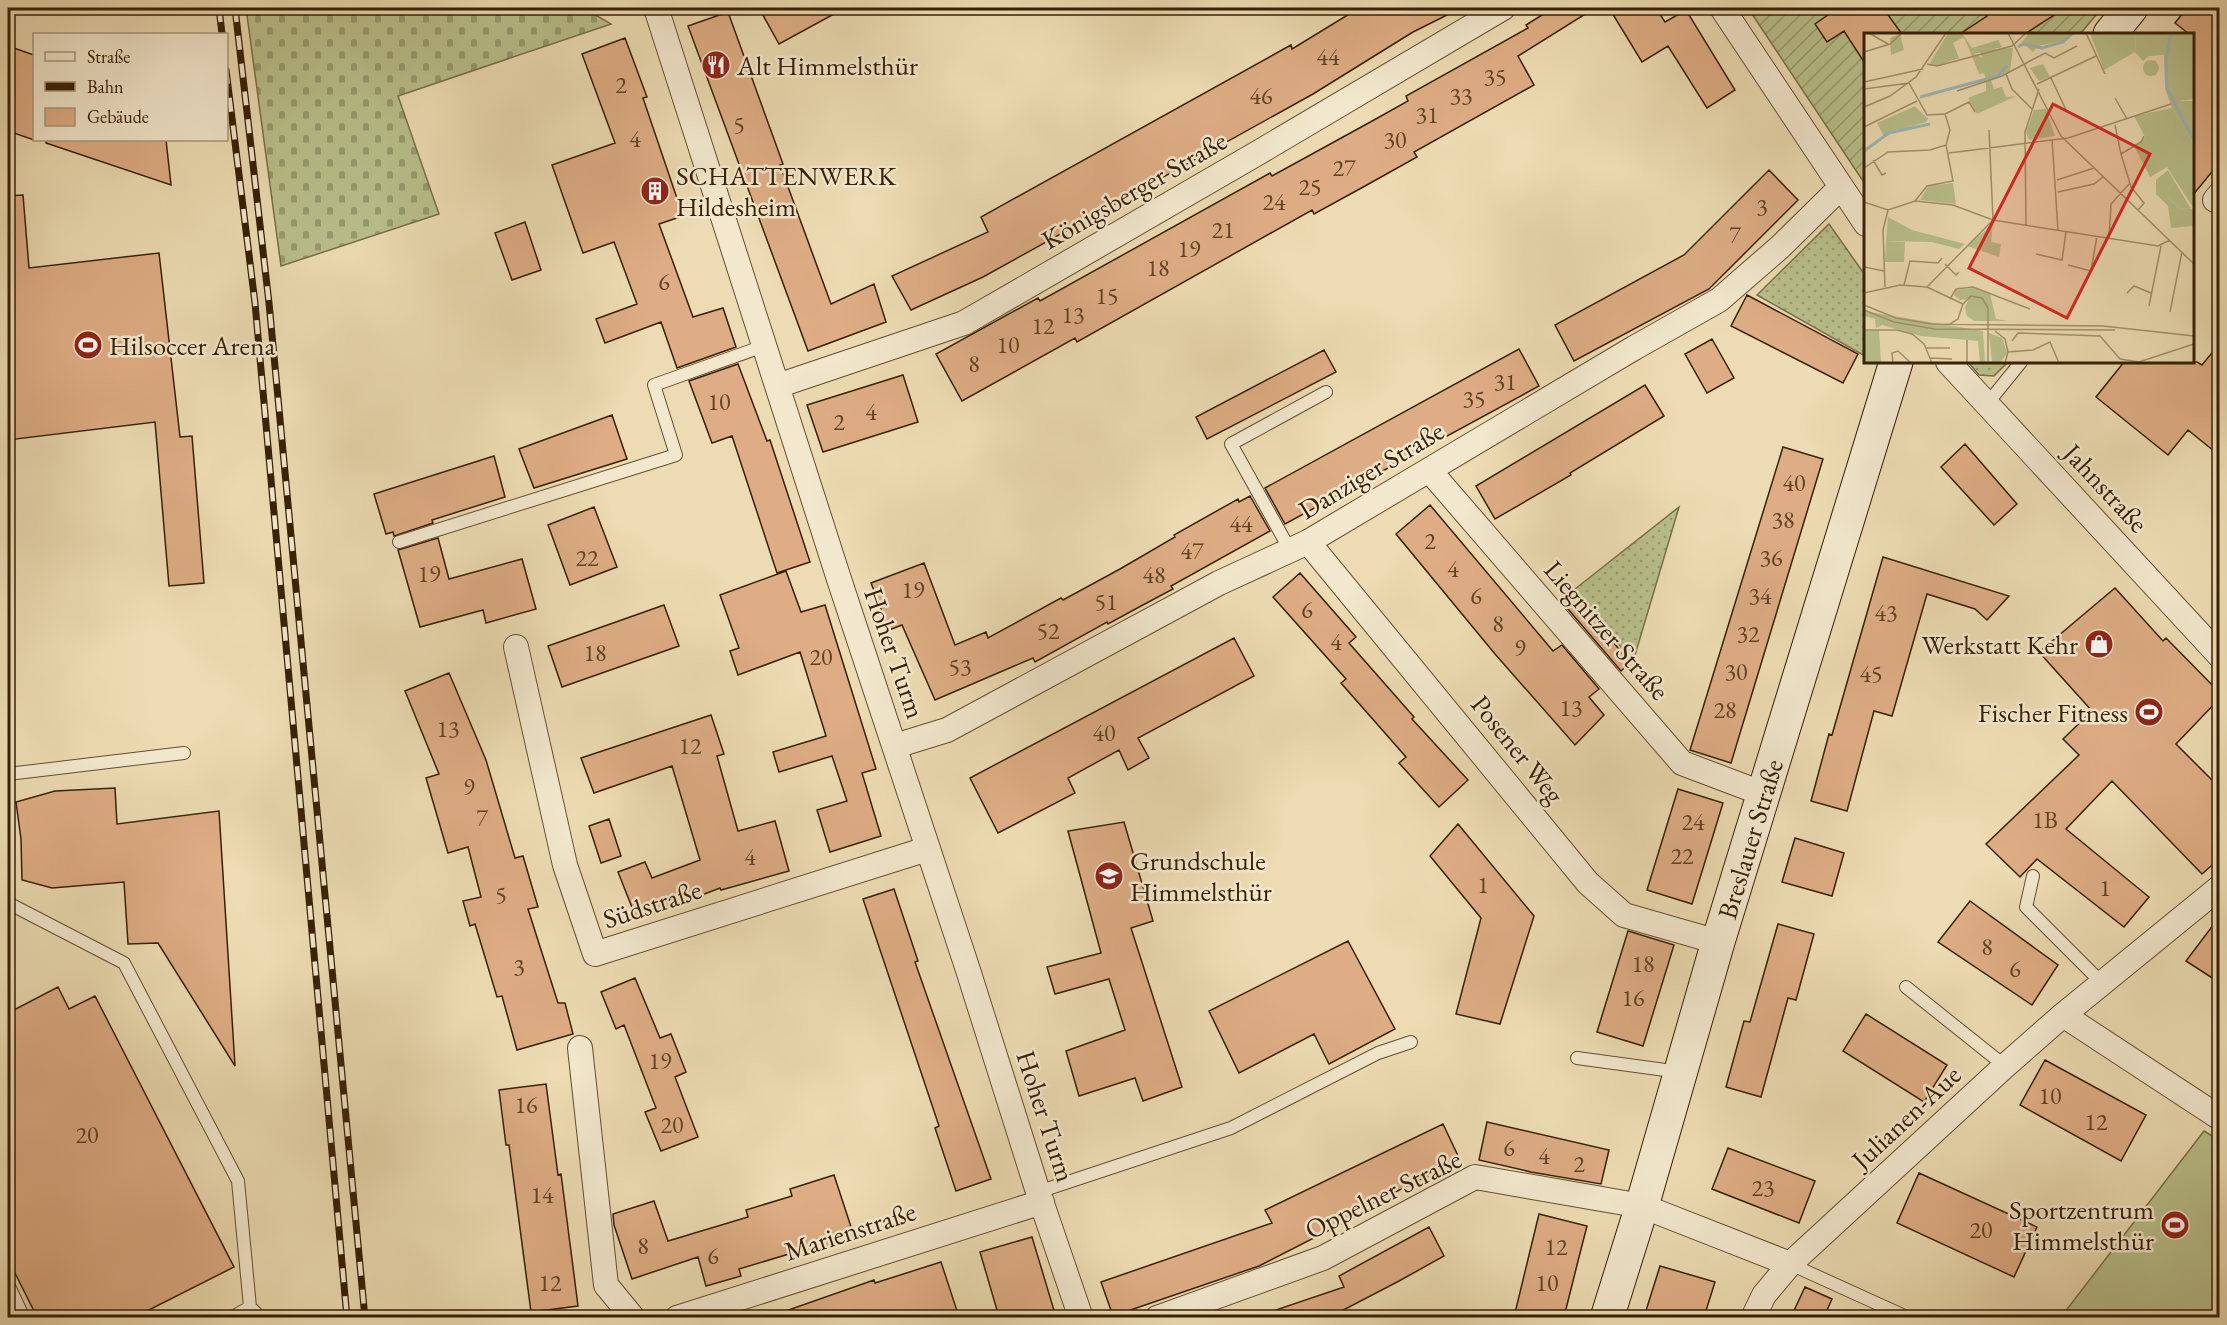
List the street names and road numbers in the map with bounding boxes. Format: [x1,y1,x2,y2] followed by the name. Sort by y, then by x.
[1035,123,1233,257] street label: Königsberger Straße
[1292,413,1450,527] street label: Danziger Straße
[2055,435,2156,540] street label: Jahnstraße
[1537,553,1677,707] street label: Liegnitzer Straße
[856,583,934,723] street label: Hoher Turm
[1464,688,1573,811] street label: Posener Weg
[1709,755,1791,923] street label: Breslauer Straße
[598,872,706,936] street label: Südstraße
[1008,1046,1084,1186] street label: Hoher Turm
[1842,1057,1968,1178] street label: Julianen-Aue
[1299,1141,1467,1247] street label: Oppelner Straße
[780,1193,920,1269] street label: Marienstraße

